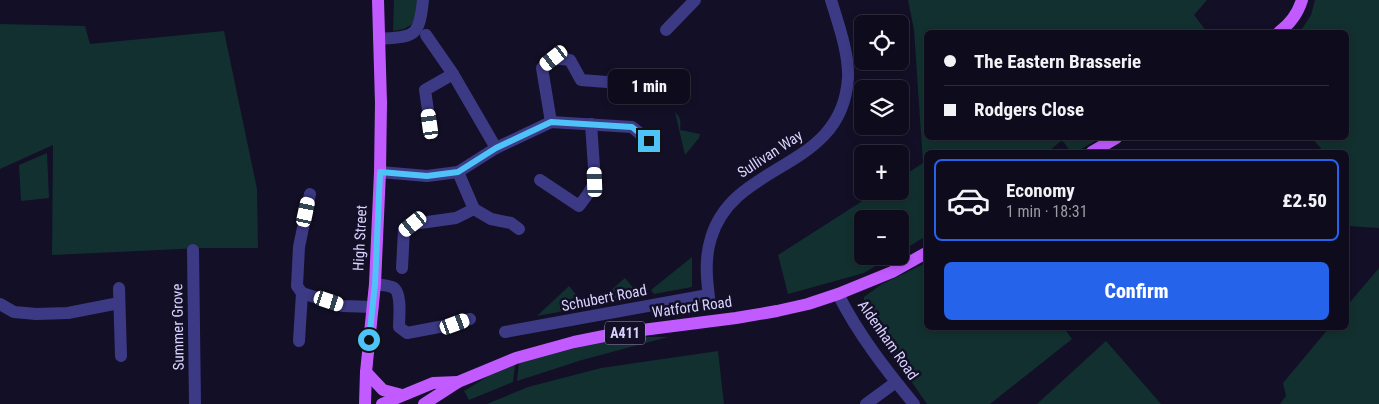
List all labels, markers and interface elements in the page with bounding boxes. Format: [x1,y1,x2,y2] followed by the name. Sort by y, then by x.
[854,15,909,265] map controls
[854,15,909,70] button: locate
[537,43,570,73] car
[974,50,1141,73] text: The Eastern Brasserie
[608,68,690,104] callout: 1 min
[631,77,667,96] text: 1 min
[854,80,909,135] button: layers
[974,98,1084,121] text: Rodgers Close
[420,108,439,140] car
[734,126,806,182] street label: Sullivan Way
[638,130,660,152] route end
[854,145,909,200] button: +
[586,167,603,197] car
[946,178,991,223] icon: car
[1006,179,1075,202] text: Economy
[1282,189,1327,212] text: £2.50
[295,196,316,228] car
[1006,202,1088,221] text: 1 min · 18:31
[349,205,371,271] street label: High Street
[396,209,429,239] car
[854,210,909,265] button: −
[944,262,1329,320] button: Confirm
[560,281,648,315] street label: Schubert Road
[168,283,188,371] street label: Summer Grove
[312,289,345,313] car
[651,292,733,322] street label: Watford Road
[854,297,922,383] street label: Aldenham Road
[438,312,471,336] car
[605,322,645,344] road number: A411
[358,329,380,351] route start

